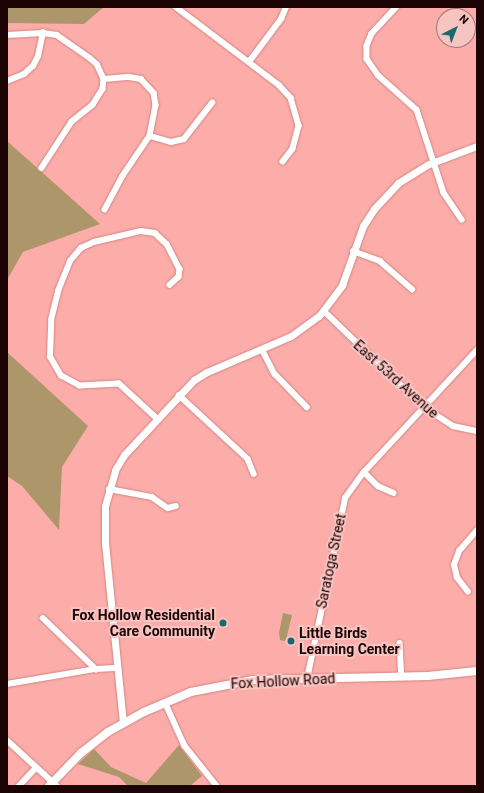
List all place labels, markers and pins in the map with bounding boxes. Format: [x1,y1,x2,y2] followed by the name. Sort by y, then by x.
[72,607,215,640] place label: Fox Hollow Residential Care Community
[218,618,228,628] marker: Fox Hollow Residential Care Community
[299,625,400,658] place label: Little Birds Learning Center
[286,636,296,646] marker: Little Birds Learning Center

